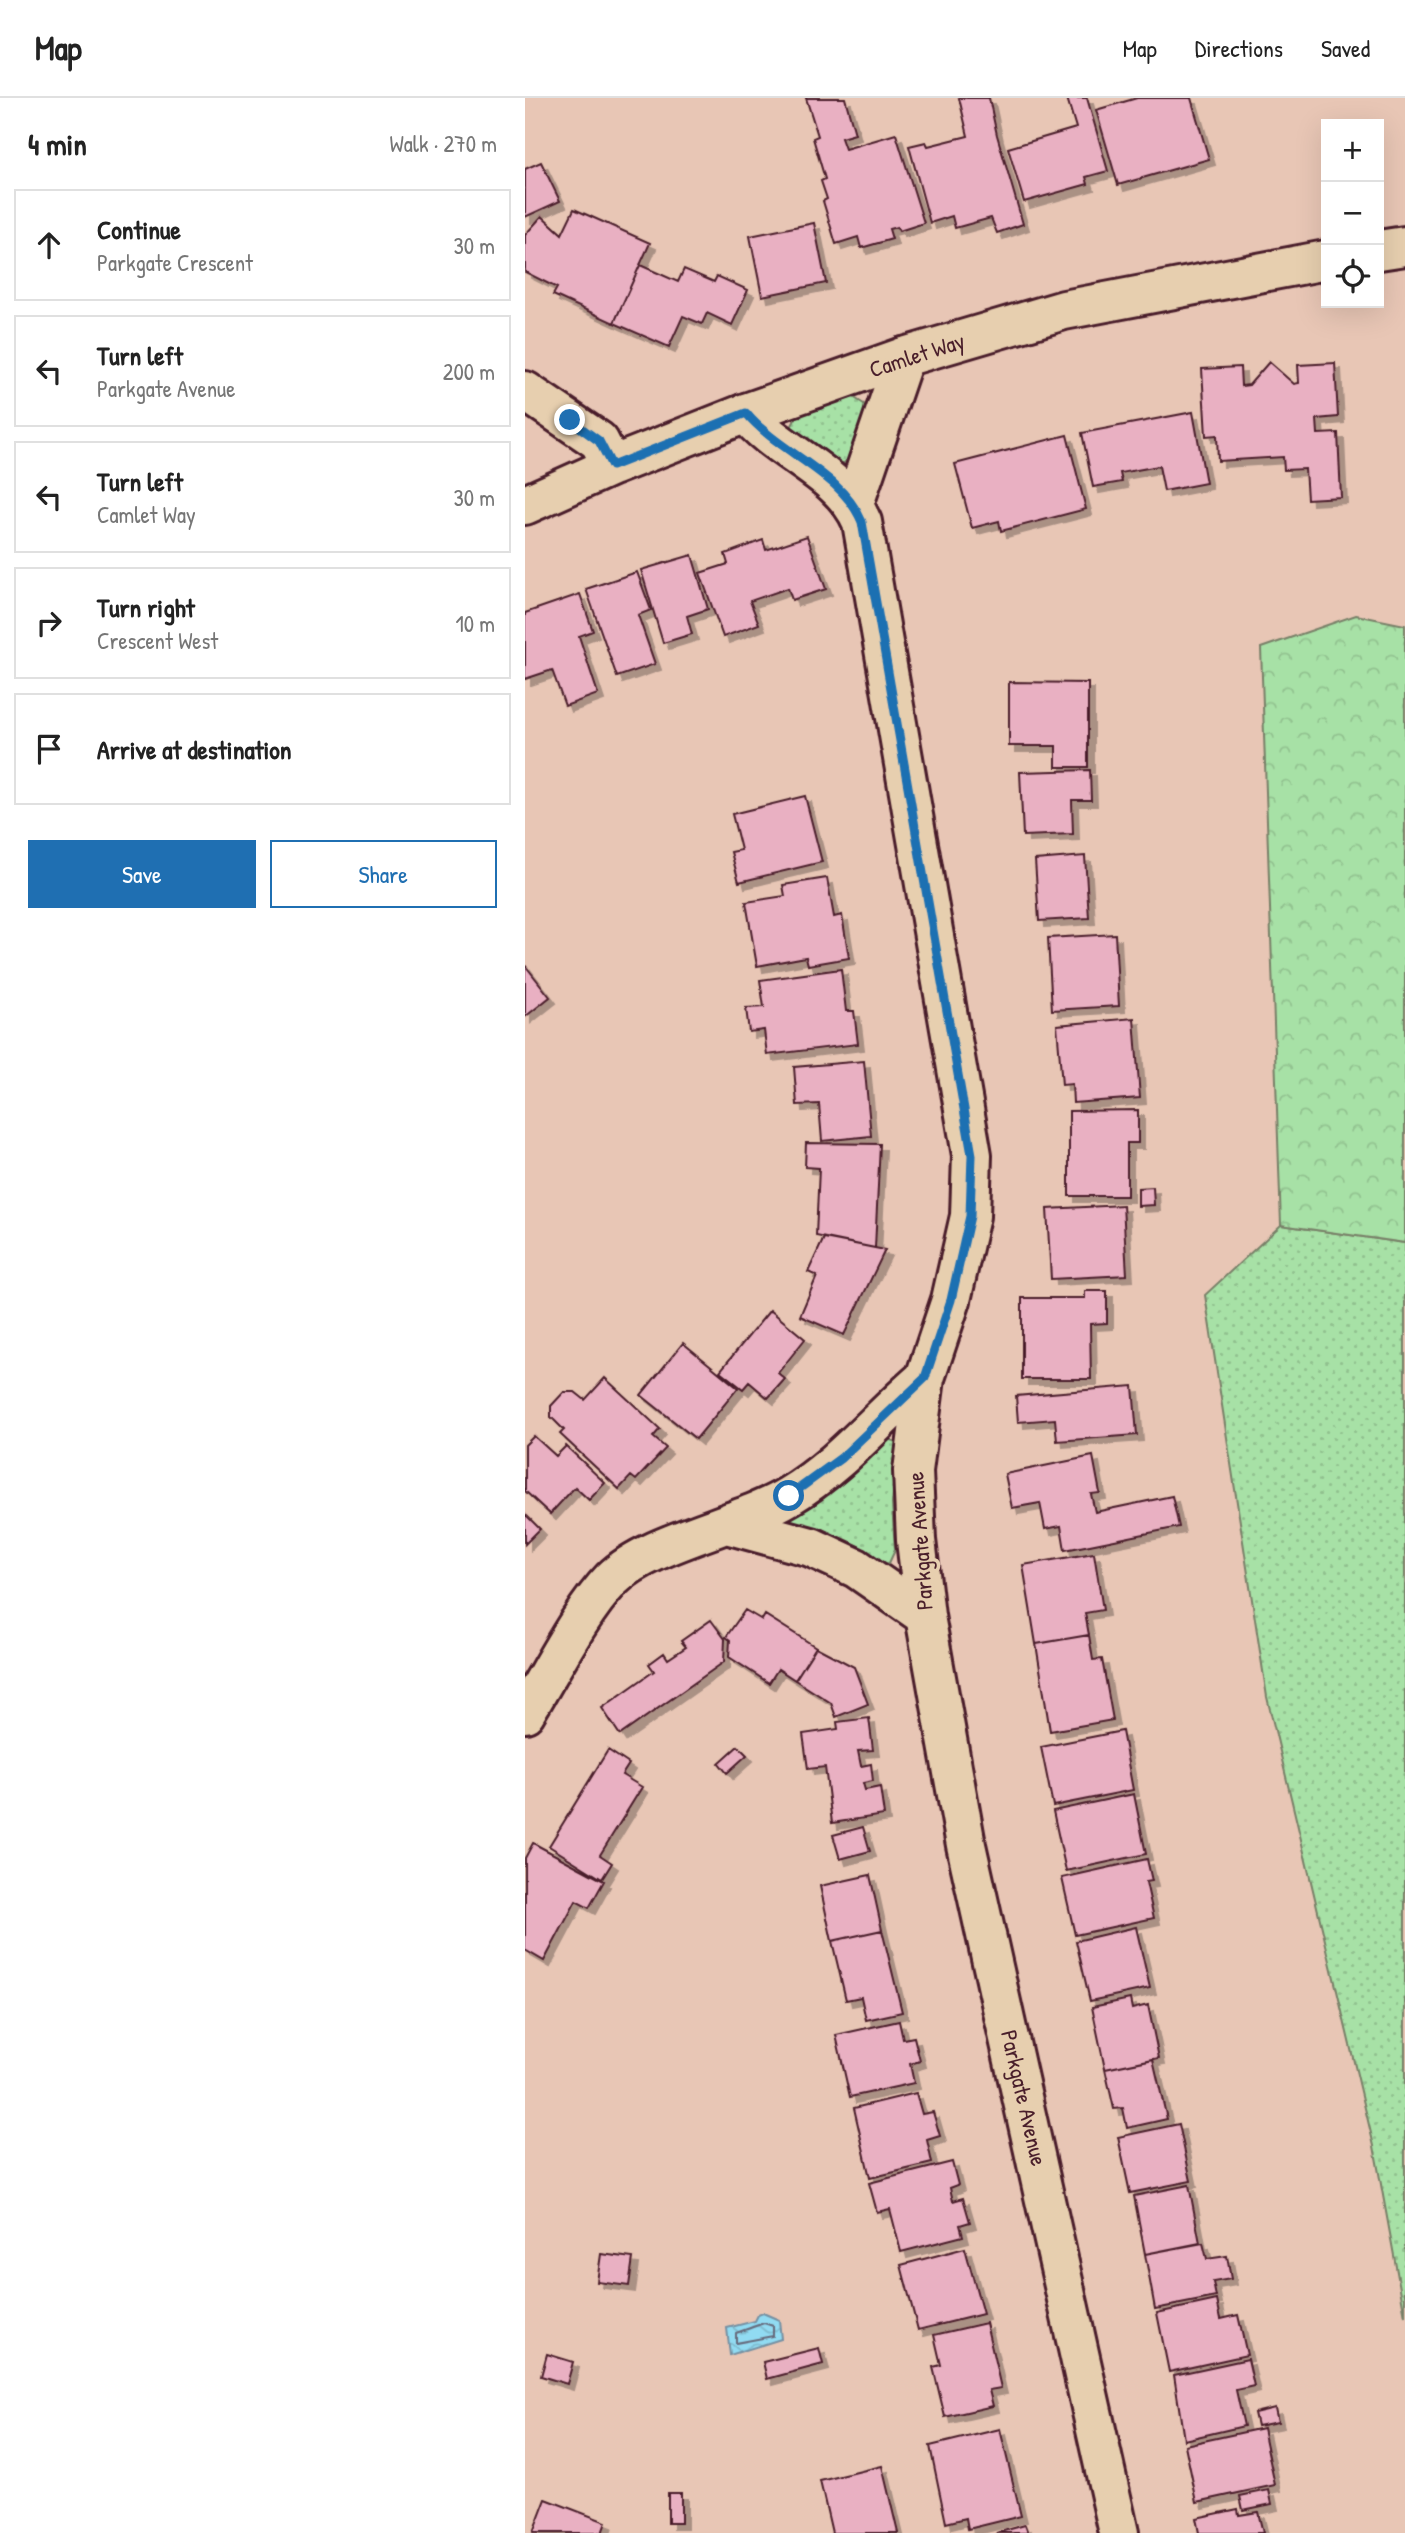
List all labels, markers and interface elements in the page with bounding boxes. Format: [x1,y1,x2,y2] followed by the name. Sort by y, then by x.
[35,26,82,70] text: Map
[1123,32,1157,64] text: Map
[1195,32,1283,64] text: Directions
[1321,32,1370,64] text: Saved
[1321,119,1384,308] map controls
[1321,119,1384,182] button: +
[28,124,87,164] text: 4 min
[390,128,497,159] text: Walk · 270 m
[1321,182,1384,245] button: −
[97,212,181,247] text: Continue
[30,226,68,264] icon: ahead
[453,230,495,261] text: 30 m
[1321,245,1384,308] button: locate
[97,247,253,278] text: Parkgate Crescent
[865,324,969,385] street label: Camlet Way
[97,338,183,373] text: Turn left
[30,352,68,390] icon: left
[443,356,495,387] text: 200 m
[97,373,235,404] text: Parkgate Avenue
[554,404,585,435] route end
[97,464,183,499] text: Turn left
[30,478,68,516] icon: left
[453,482,495,513] text: 30 m
[97,499,196,530] text: Camlet Way
[97,590,195,625] text: Turn right
[30,604,68,642] icon: right
[455,608,495,639] text: 10 m
[97,625,218,656] text: Crescent West
[30,730,68,768] icon: arrive
[97,732,292,767] text: Arrive at destination
[28,840,256,908] button: Save
[270,840,497,908] button: Share
[899,1471,940,1611] street label: Parkgate Avenue
[773,1480,804,1511] route start
[994,2027,1055,2169] street label: Parkgate Avenue

